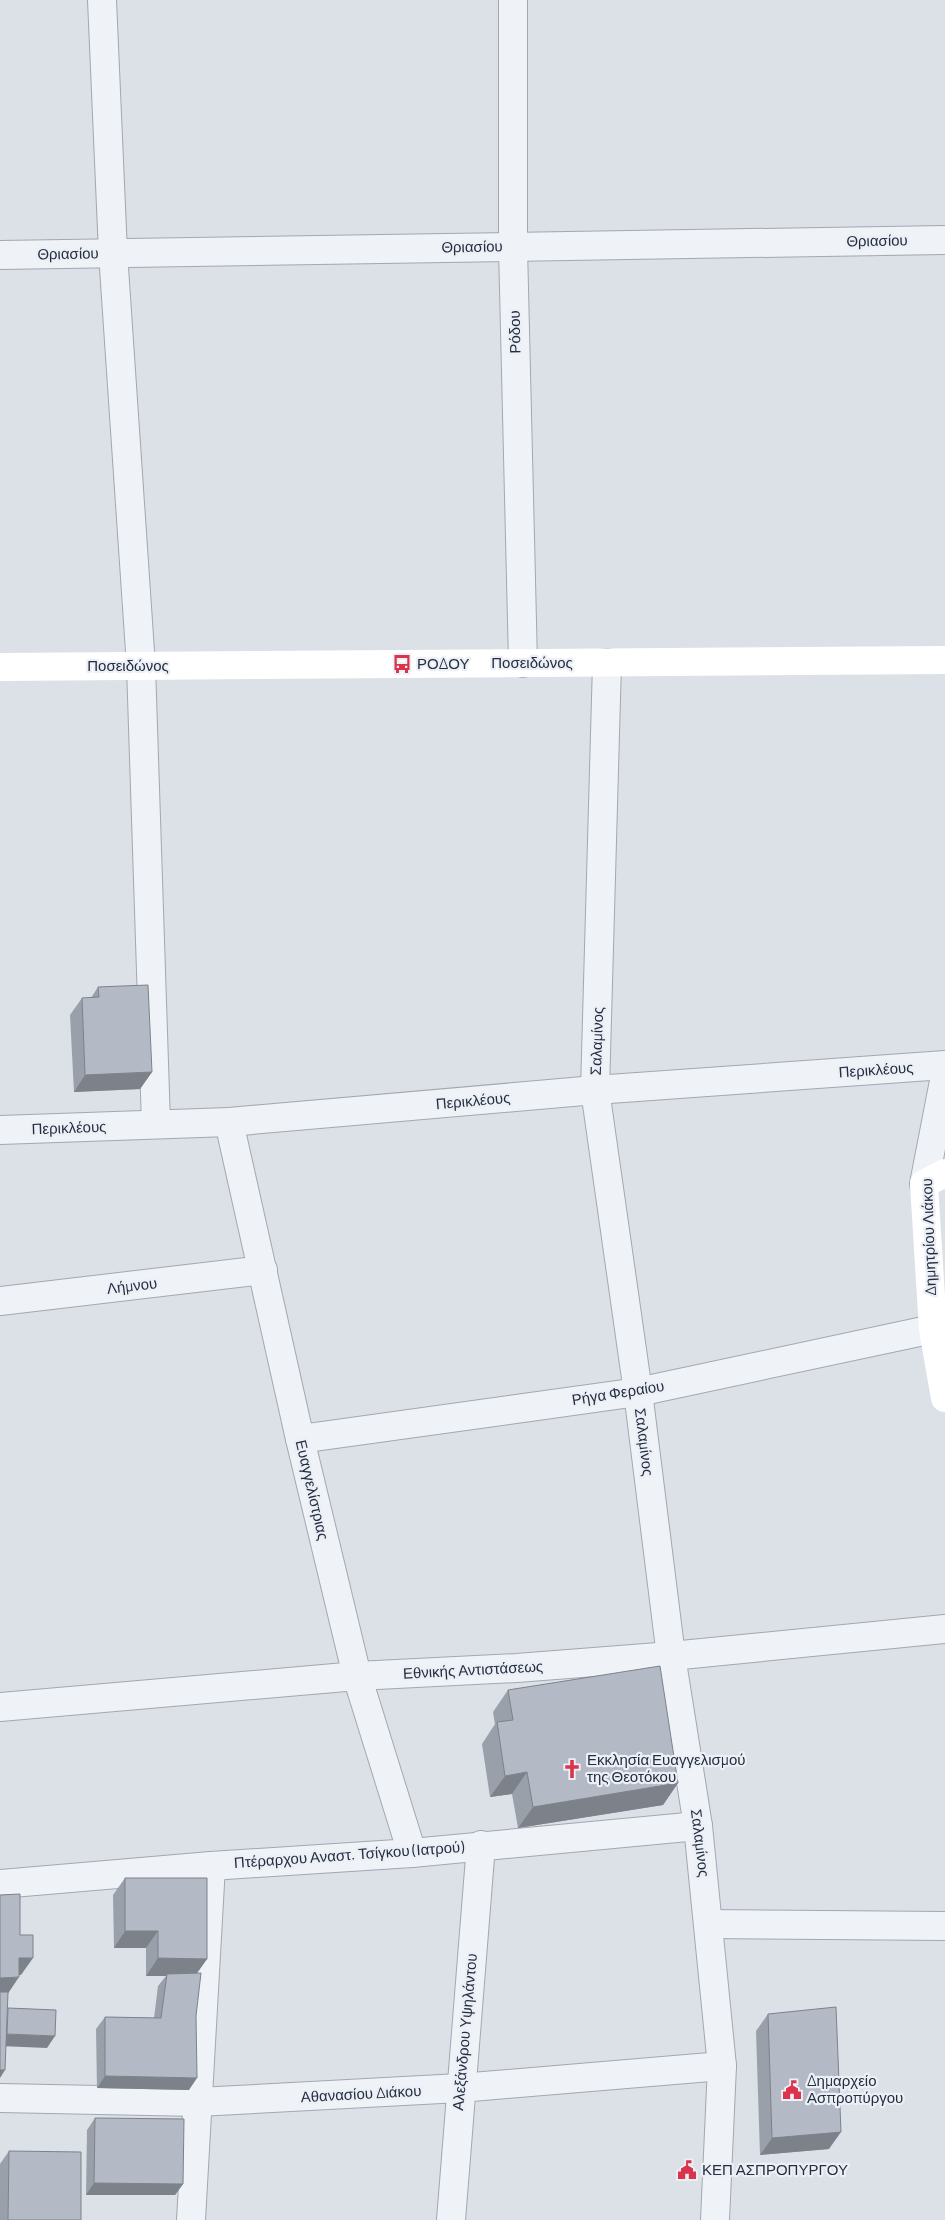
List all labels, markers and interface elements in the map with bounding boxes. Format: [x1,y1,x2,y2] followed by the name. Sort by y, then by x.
[846,230,908,250] street label: Θριασίου
[441,236,503,256] street label: Θριασίου
[37,243,99,263] street label: Θριασίου
[505,310,523,354] street label: Ρόδου
[391,653,413,675] bus stop icon: ΡΟΔΟΥ
[491,653,573,671] street label: Ποσειδώνος
[417,654,469,672] place label: ΡΟΔΟΥ
[87,656,169,674] street label: Ποσειδώνος
[586,1006,606,1076] street label: Σαλαμίνος
[838,1057,914,1081] street label: Περικλέους
[435,1088,511,1112] street label: Περικλέους
[31,1117,107,1137] street label: Περικλέους
[917,1178,939,1296] street label: Δημητρίου Λιάκου
[106,1273,158,1297] street label: Λήμνου
[570,1376,665,1408] street label: Ρήγα Φεραίου
[632,1407,658,1477] street label: Σαλαμίνος
[293,1438,333,1542] street label: Ευαγγελίστριας
[402,1656,543,1682] street label: Εθνικής Αντιστάσεως
[587,1750,746,1785] place label: Εκκλησία Ευαγγελισμού της Θεοτόκου
[561,1758,583,1780] church icon: Εκκλησία Ευαγγελισμού της Θεοτόκου
[688,1808,714,1878] street label: Σαλαμίνος
[233,1837,465,1871] street label: Πτέραρχου Αναστ. Τσίγκου (Ιατρού)
[448,1952,480,2111] street label: Αλεξάνδρου Υψηλάντου
[807,2071,903,2106] place label: Δημαρχείο Ασπροπύργου
[781,2079,803,2101] public building icon: Δημαρχείο Ασπροπύργου
[300,2081,422,2105] street label: Αθανασίου Διάκου
[676,2159,698,2181] public building icon: ΚΕΠ ΑΣΠΡΟΠΥΡΓΟΥ
[702,2160,848,2178] place label: ΚΕΠ ΑΣΠΡΟΠΥΡΓΟΥ

